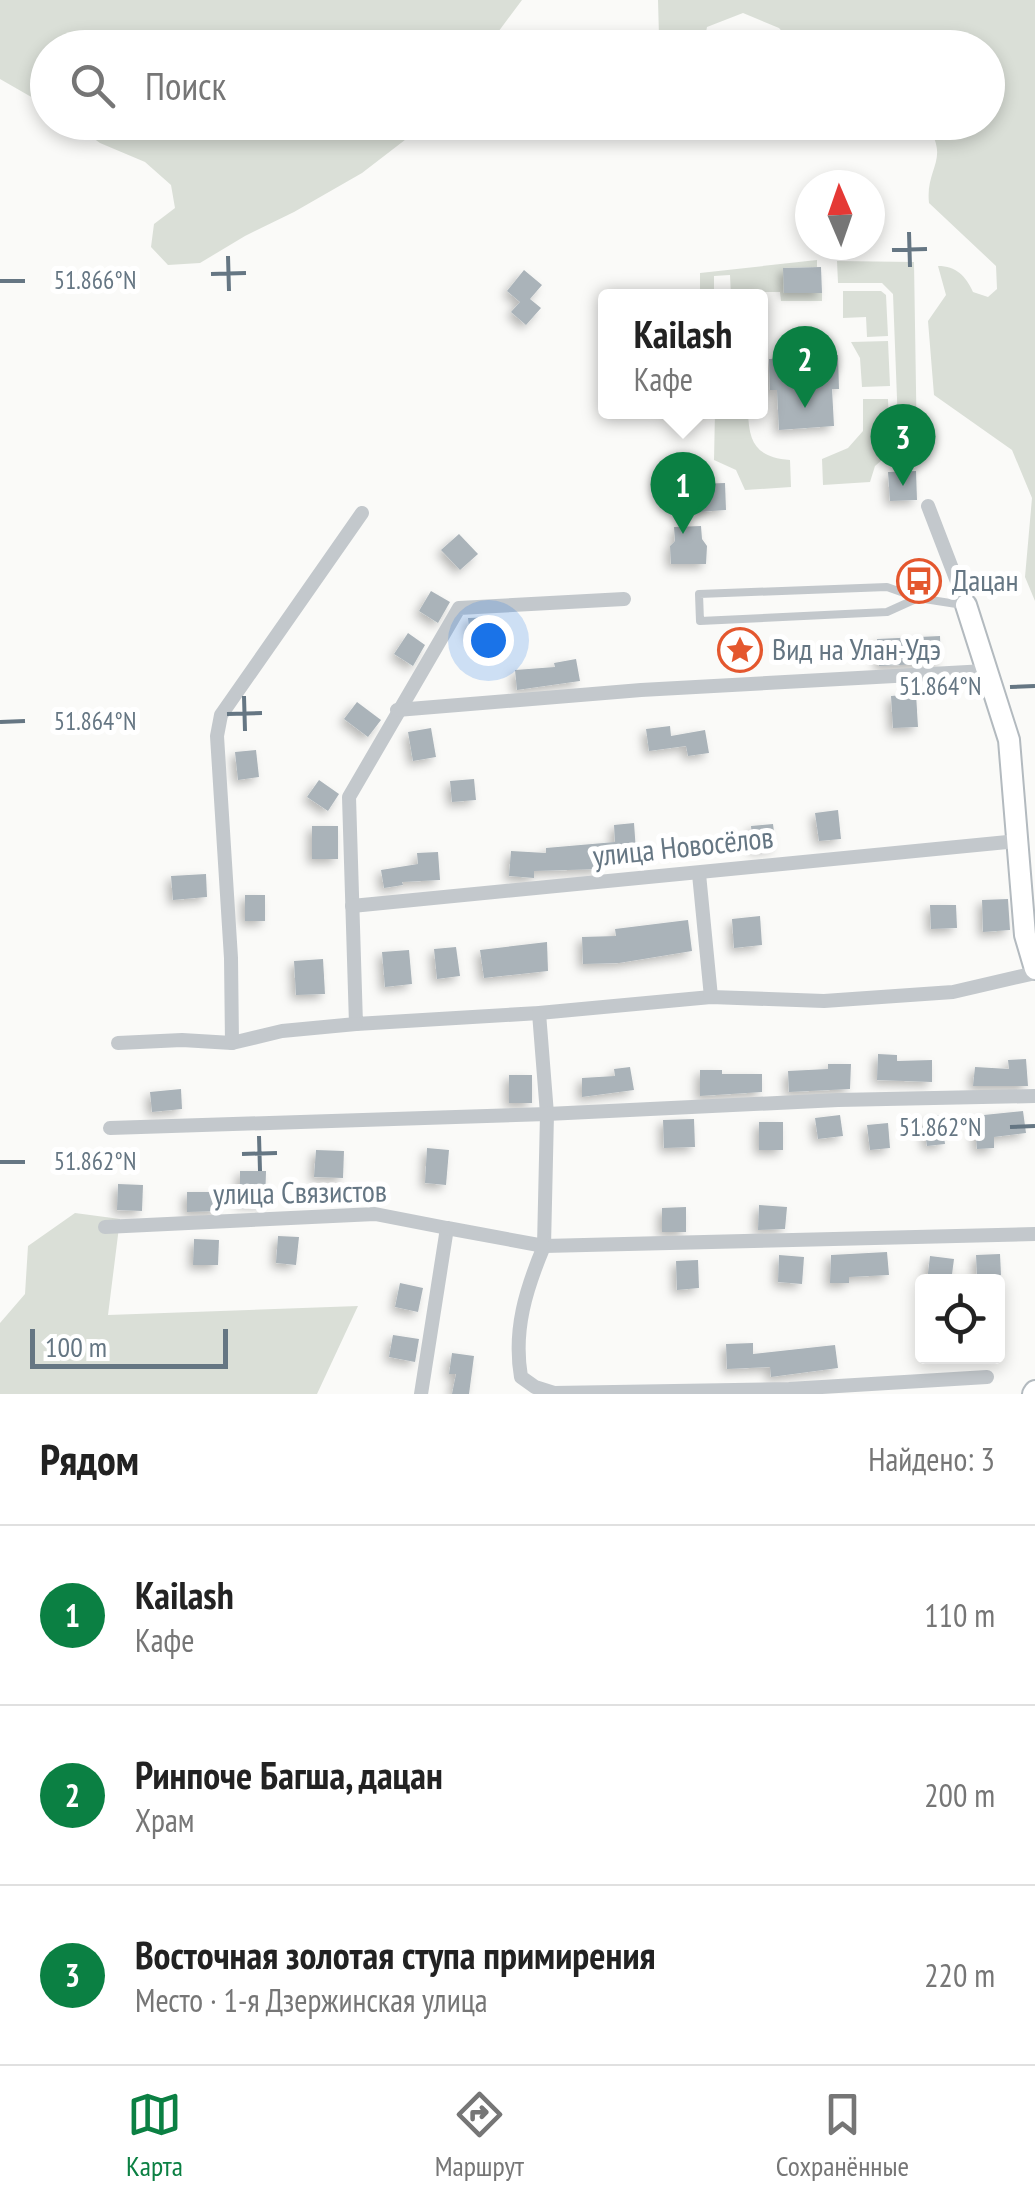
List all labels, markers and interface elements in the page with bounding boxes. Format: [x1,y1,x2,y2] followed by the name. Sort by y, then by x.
[30,30,1005,140] search box
[65,58,120,113] icon: search
[145,61,226,110] text: Поиск
[795,170,885,260] north arrow
[54,264,136,296] text: 51.866°N
[598,289,768,419] popup
[634,309,732,358] text: Kailash
[772,326,838,408] pin: 2
[634,358,693,400] text: Кафе
[870,404,936,486] pin: 3
[650,452,716,534] pin: 1
[896,558,942,604] bus stop icon: Дацан
[952,560,1019,599] place label: Дацан
[463,615,514,666] your location
[717,627,763,673] place icon: Вид на Улан-Удэ
[772,629,941,668] place label: Вид на Улан-Удэ
[899,670,981,702] text: 51.864°N
[54,705,136,737] text: 51.864°N
[591,817,775,874] street label: улица Новосёлов
[899,1111,981,1143] text: 51.862°N
[54,1145,136,1177] text: 51.862°N
[213,1170,387,1213] street label: улица Связистов
[915,1274,1005,1364] map controls
[915,1274,1005,1364] button: locate
[30,1324,228,1368] scale bar
[45,1328,107,1365] text: 100 m
[40,1432,139,1487] text: Рядом
[868,1438,995,1480] text: Найдено: 3
[135,1570,234,1619] text: Kailash
[65,1594,80,1636] text: 1
[924,1594,995,1636] text: 110 m
[135,1619,194,1661] text: Кафе
[135,1750,443,1799] text: Ринпоче Багша, дацан
[65,1774,80,1816] text: 2
[924,1774,995,1816] text: 200 m
[135,1799,194,1841] text: Храм
[135,1930,656,1979] text: Восточная золотая ступа примирения
[65,1954,80,1996] text: 3
[924,1954,995,1996] text: 220 m
[135,1979,488,2021] text: Место · 1-я Дзержинская улица
[126,2087,183,2184] tab: Карта
[435,2087,524,2184] tab: Маршрут
[776,2087,909,2184] tab: Сохранённые

